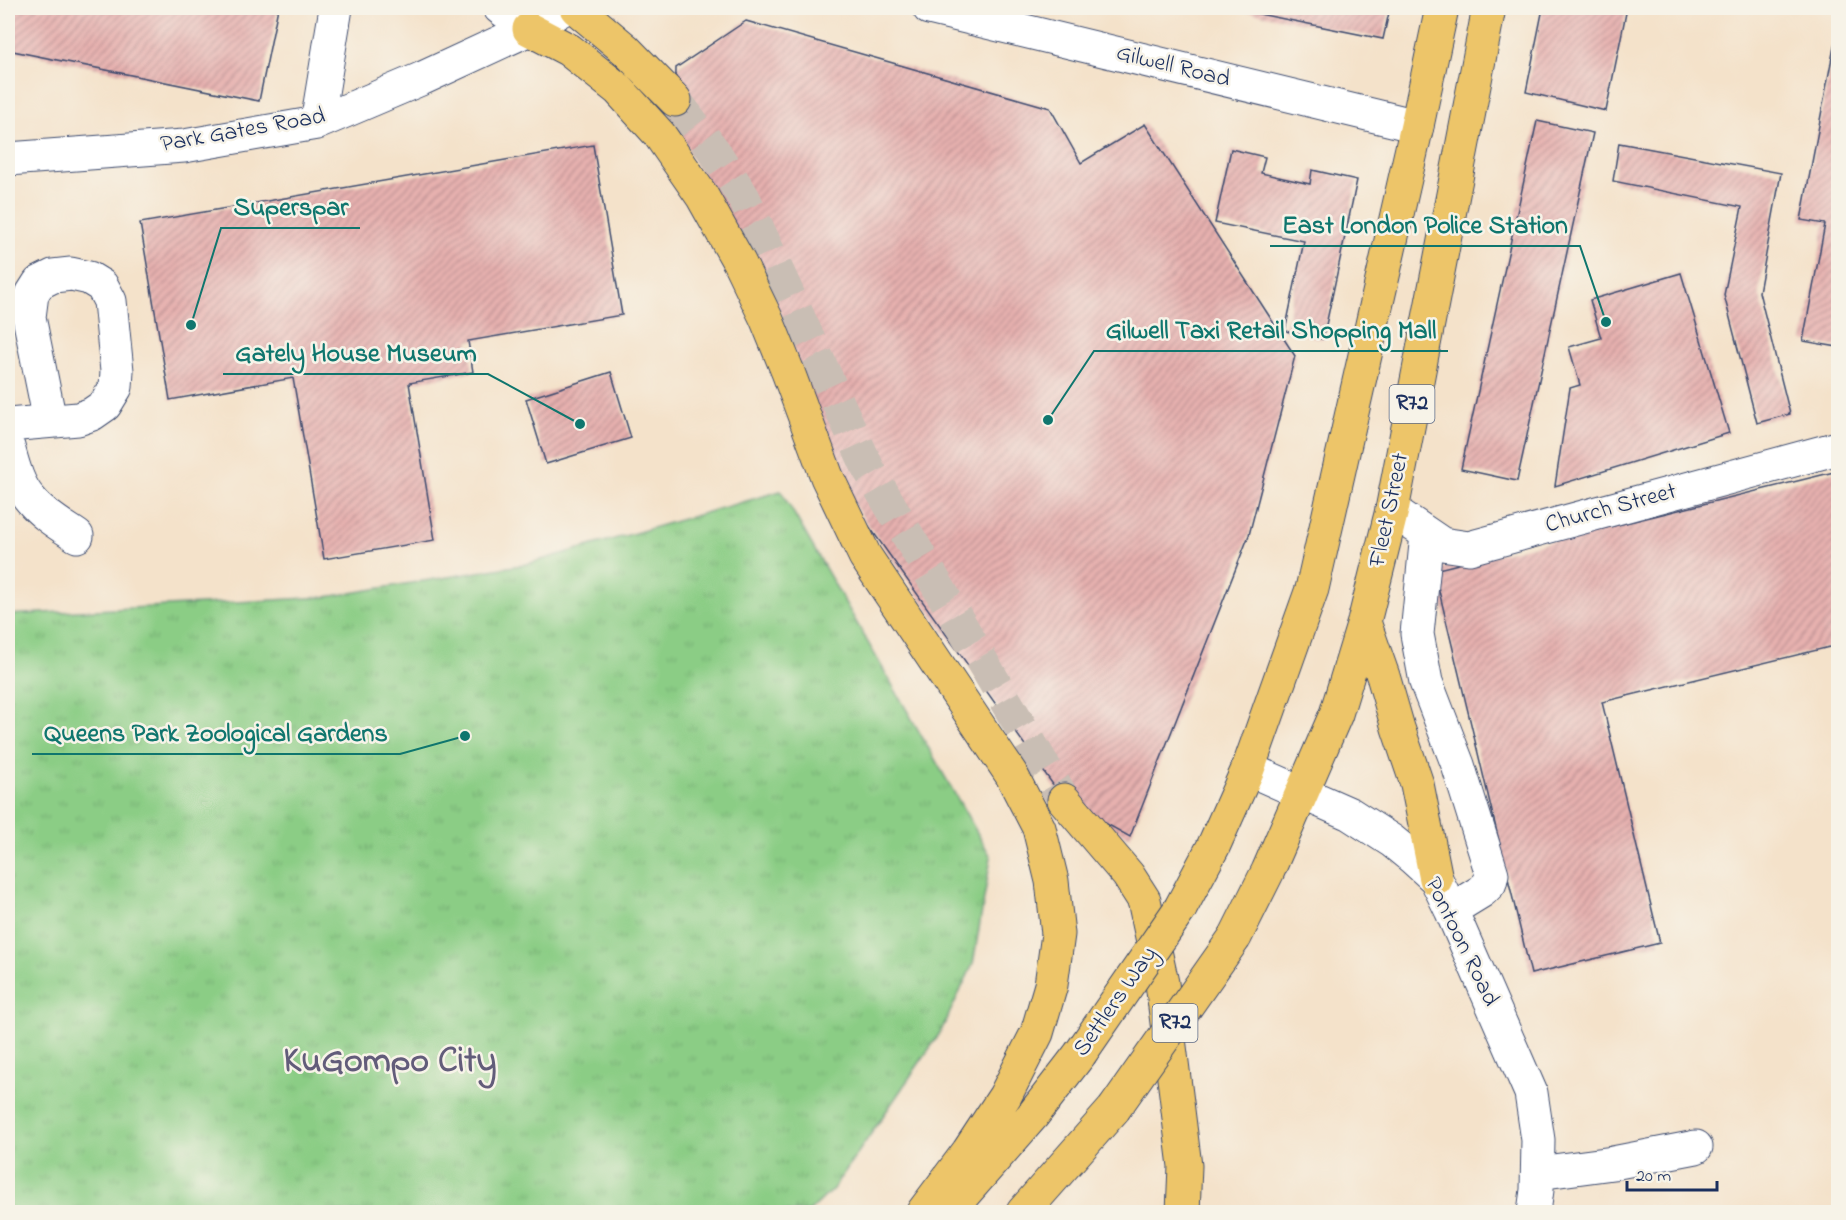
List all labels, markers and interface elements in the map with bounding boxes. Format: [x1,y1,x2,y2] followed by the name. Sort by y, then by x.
[1112,36,1234,98] street label: Gilwell Road
[158,99,329,163] street label: Park Gates Road
[221,184,360,228] callout: Superspar
[234,190,349,228] text: Superspar
[1270,202,1580,246] callout: East London Police Station
[1282,208,1568,246] text: East London Police Station
[1094,307,1448,351] callout: Gilwell Taxi Retail Shopping Mall
[1106,313,1436,352] text: Gilwell Taxi Retail Shopping Mall
[223,330,488,374] callout: Gately House Museum
[235,336,477,374] text: Gately House Museum
[1390,385,1434,423] road number: R72
[1361,450,1419,571] street label: Fleet Street
[1542,475,1680,543] street label: Church Street
[32,710,400,754] callout: Queens Park Zoological Gardens
[44,716,388,755] text: Queens Park Zoological Gardens
[1415,871,1508,1013] street label: Pontoon Road
[1065,940,1168,1065] street label: Settlers Way
[1152,1004,1198,1042] road number: R72
[284,1036,496,1089] district label: KuGompo City
[1627,1154,1717,1192] scale bar
[1636,1164,1671,1190] text: 20 m

